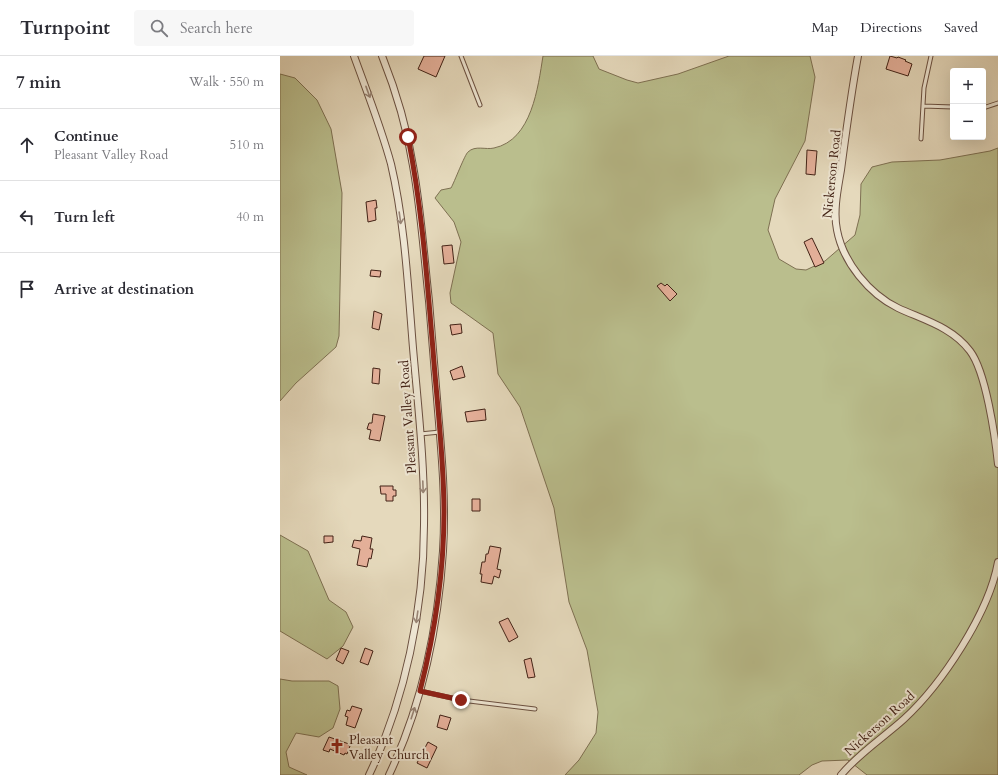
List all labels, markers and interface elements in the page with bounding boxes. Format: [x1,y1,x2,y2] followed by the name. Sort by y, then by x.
[134,10,414,46] search box
[20,15,110,41] text: Turnpoint
[148,17,170,39] icon: search
[180,18,253,38] text: Search here
[812,18,838,37] text: Map
[860,18,922,37] text: Directions
[944,18,978,37] text: Saved
[950,68,986,140] map controls
[950,68,986,104] button: +
[16,71,61,94] text: 7 min
[189,73,264,91] text: Walk · 550 m
[365,86,372,99] one-way arrow
[950,104,986,140] button: −
[54,126,119,146] text: Continue
[399,128,417,146] route start
[818,129,846,219] street label: Nickerson Road
[16,134,38,156] icon: ahead
[230,136,264,154] text: 510 m
[54,146,168,164] text: Pleasant Valley Road
[16,206,38,228] icon: left
[54,207,115,227] text: Turn left
[236,208,264,226] text: 40 m
[397,211,404,224] one-way arrow
[16,278,38,300] icon: arrive
[54,279,194,299] text: Arrive at destination
[395,359,421,474] street label: Pleasant Valley Road
[419,480,427,493] one-way arrow
[413,610,421,623] one-way arrow
[841,687,919,760] street label: Nickerson Road
[452,691,470,709] route end
[410,707,418,719] one-way arrow
[349,731,429,764] place label: Pleasant Valley Church
[328,737,346,755] church icon: Pleasant Valley Church

